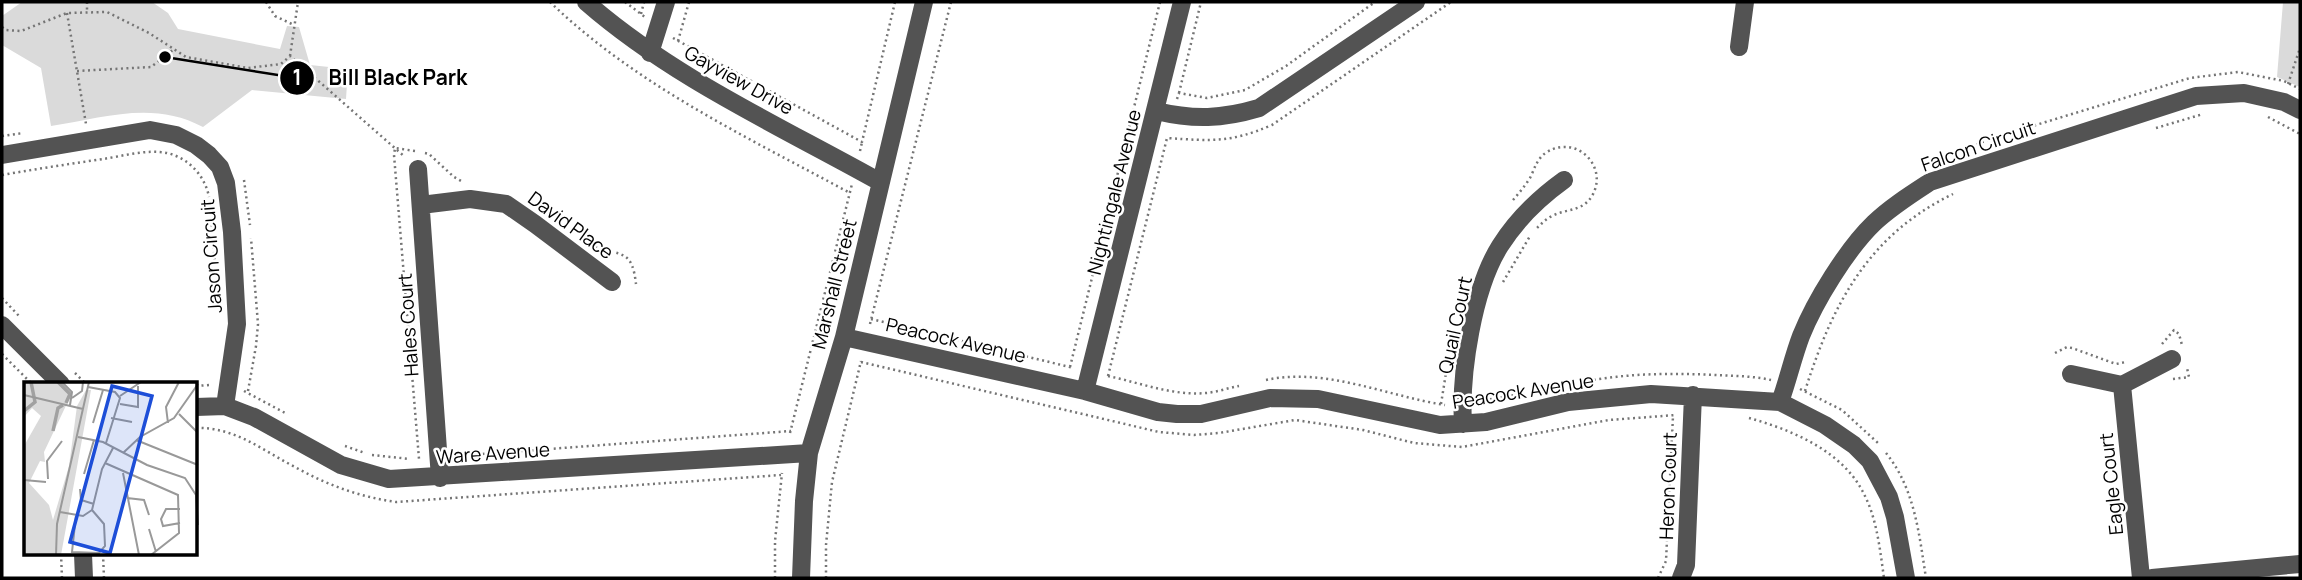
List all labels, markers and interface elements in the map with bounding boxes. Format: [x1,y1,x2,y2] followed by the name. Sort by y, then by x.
[680,39,798,121] street label: Gayview Drive
[280,57,482,99] callout: Bill Black Park
[292,63,302,91] text: 1
[329,63,468,91] text: Bill Black Park
[1081,107,1147,277] street label: Nightingale Avenue
[1917,114,2039,178] street label: Falcon Circuit
[523,185,619,265] street label: David Place
[194,198,228,314] street label: Jason Circuit
[805,216,863,352] street label: Marshall Street
[391,272,425,378] street label: Hales Court
[1432,274,1478,376] street label: Quail Court
[883,311,1029,369] street label: Peacock Avenue
[1450,367,1596,415] street label: Peacock Avenue
[24,382,198,556] inset map
[1653,432,1683,540] street label: Heron Court
[2093,432,2129,536] street label: Eagle Court
[435,436,551,470] street label: Ware Avenue

